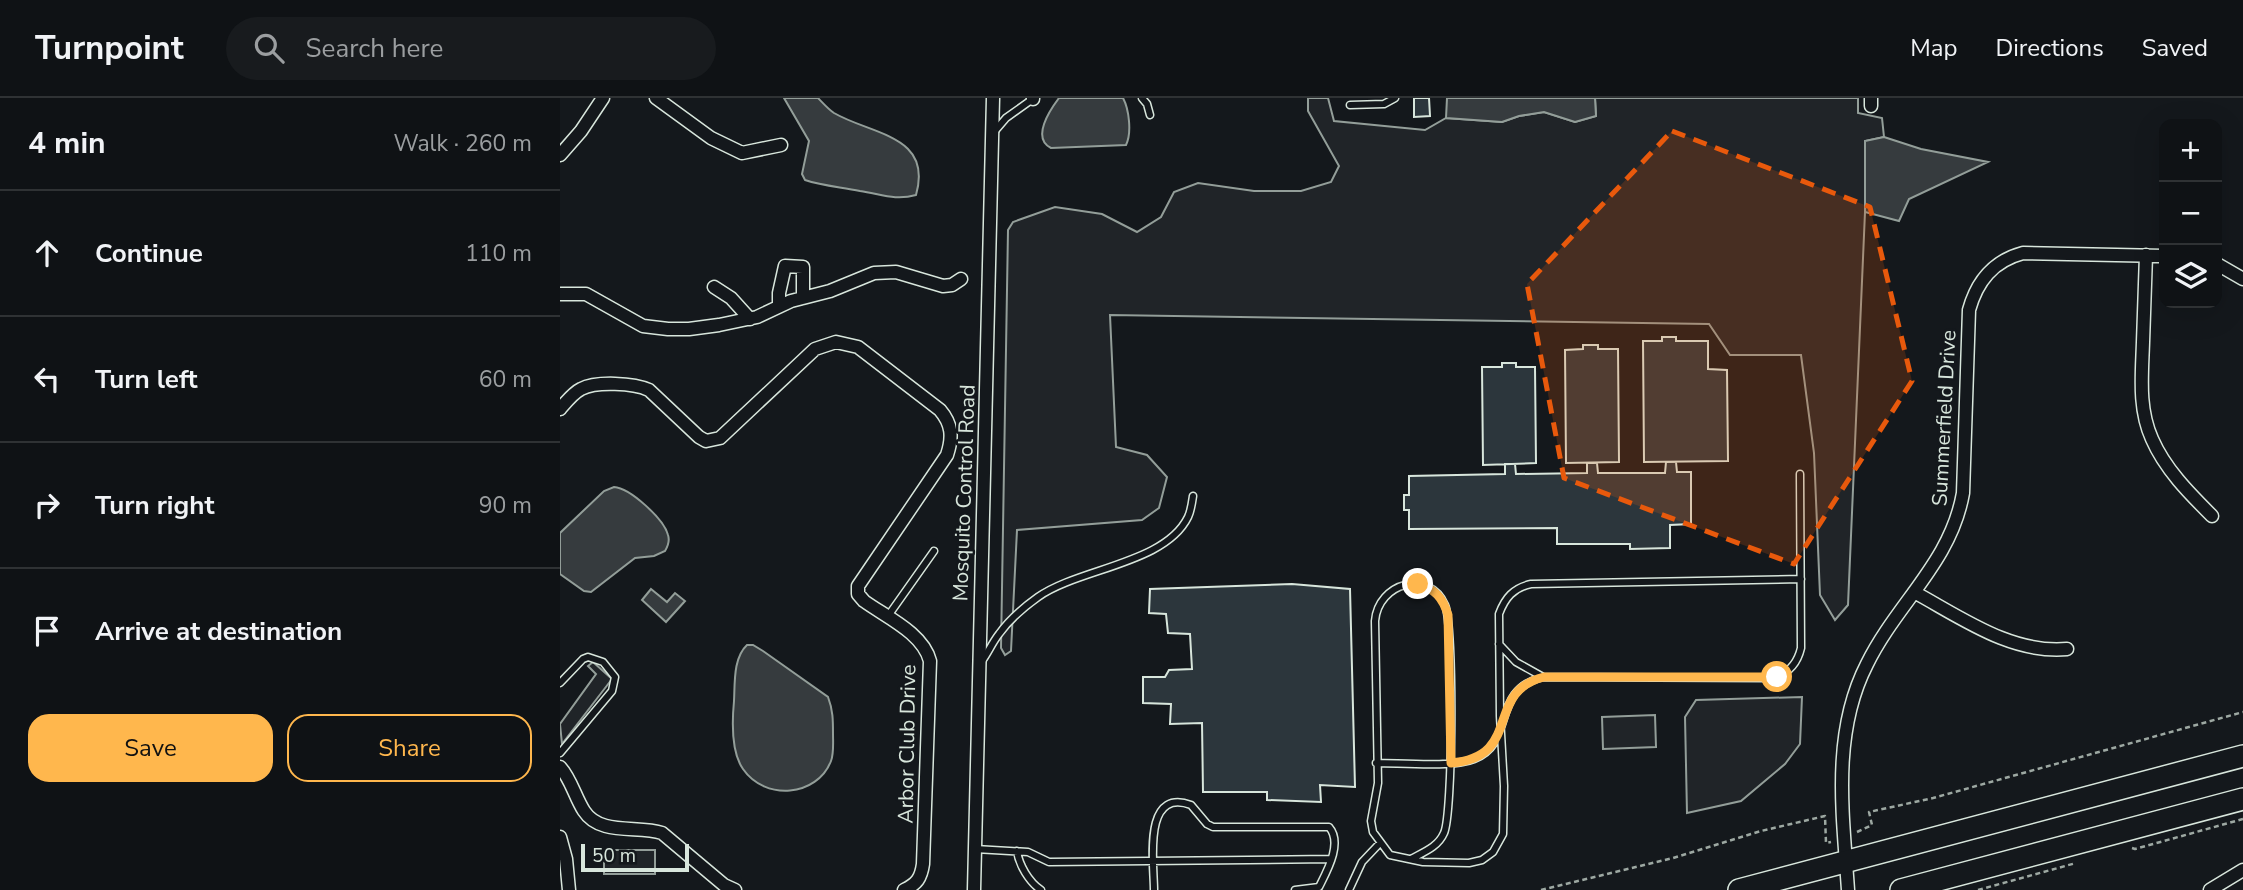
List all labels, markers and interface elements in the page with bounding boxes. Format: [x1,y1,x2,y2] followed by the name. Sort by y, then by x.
[226,17,716,80] search box
[35,26,184,71] text: Turnpoint
[250,29,288,67] icon: search
[306,31,443,66] text: Search here
[1910,32,1957,64] text: Map
[1995,32,2104,64] text: Directions
[2142,32,2208,64] text: Saved
[2159,119,2222,308] map controls
[2159,119,2222,182] button: +
[28,123,106,164] text: 4 min
[393,128,532,159] text: Walk · 260 m
[2159,182,2222,245] button: −
[28,234,66,272] icon: ahead
[95,236,203,271] text: Continue
[465,238,532,269] text: 110 m
[2159,245,2222,308] button: layers
[1925,329,1963,507] street label: Summerfield Drive
[28,360,66,398] icon: left
[95,362,198,397] text: Turn left
[479,364,532,395] text: 60 m
[946,384,982,602] street label: Mosquito Control Road
[28,486,66,524] icon: right
[95,488,214,523] text: Turn right
[479,490,532,521] text: 90 m
[1402,568,1433,599] route end
[28,612,66,650] icon: arrive
[95,614,342,649] text: Arrive at destination
[1761,661,1792,692] route start
[892,664,922,824] street label: Arbor Club Drive
[28,714,273,782] button: Save
[287,714,532,782] button: Share
[581,841,690,873] scale bar
[592,843,636,869] text: 50 m

